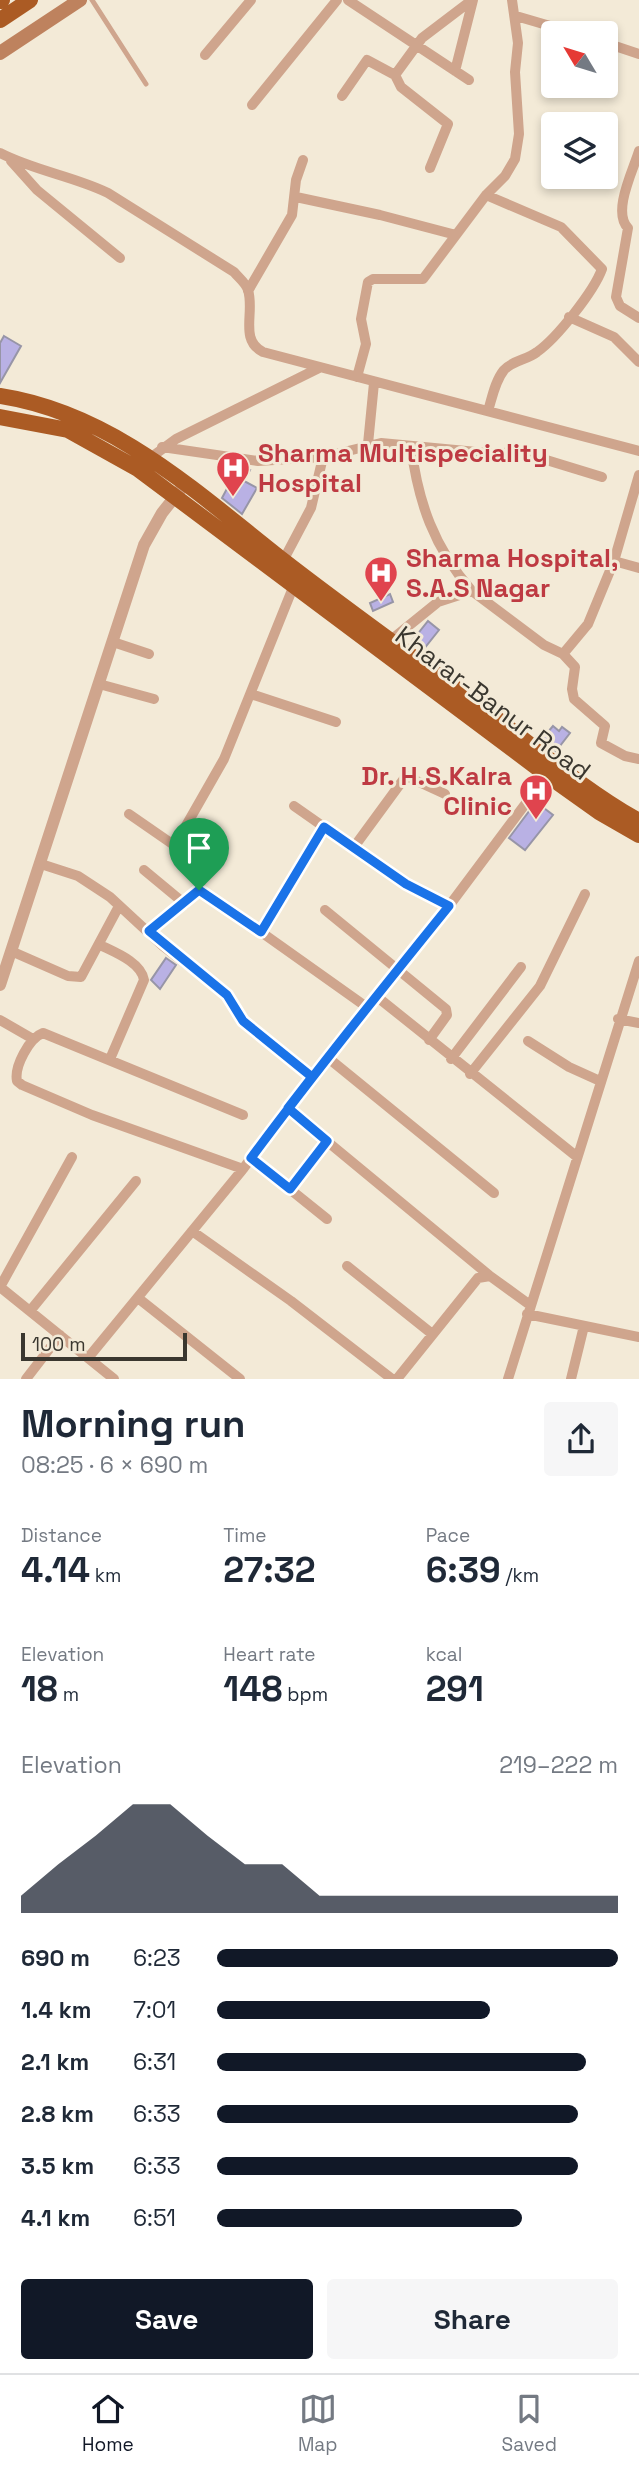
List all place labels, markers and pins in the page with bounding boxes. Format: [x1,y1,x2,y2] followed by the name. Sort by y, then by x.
[258,436,548,500] place label: Sharma Multispeciality Hospital
[214,449,252,498] hospital icon: Sharma Multispeciality Hospital
[406,541,618,605] place label: Sharma Hospital, S.A.S Nagar
[362,554,400,603] hospital icon: Sharma Hospital, S.A.S Nagar
[361,759,512,823] place label: Dr. H.S.Kalra Clinic
[517,772,555,821] hospital icon: Dr. H.S.Kalra Clinic
[169,818,229,890] pin

